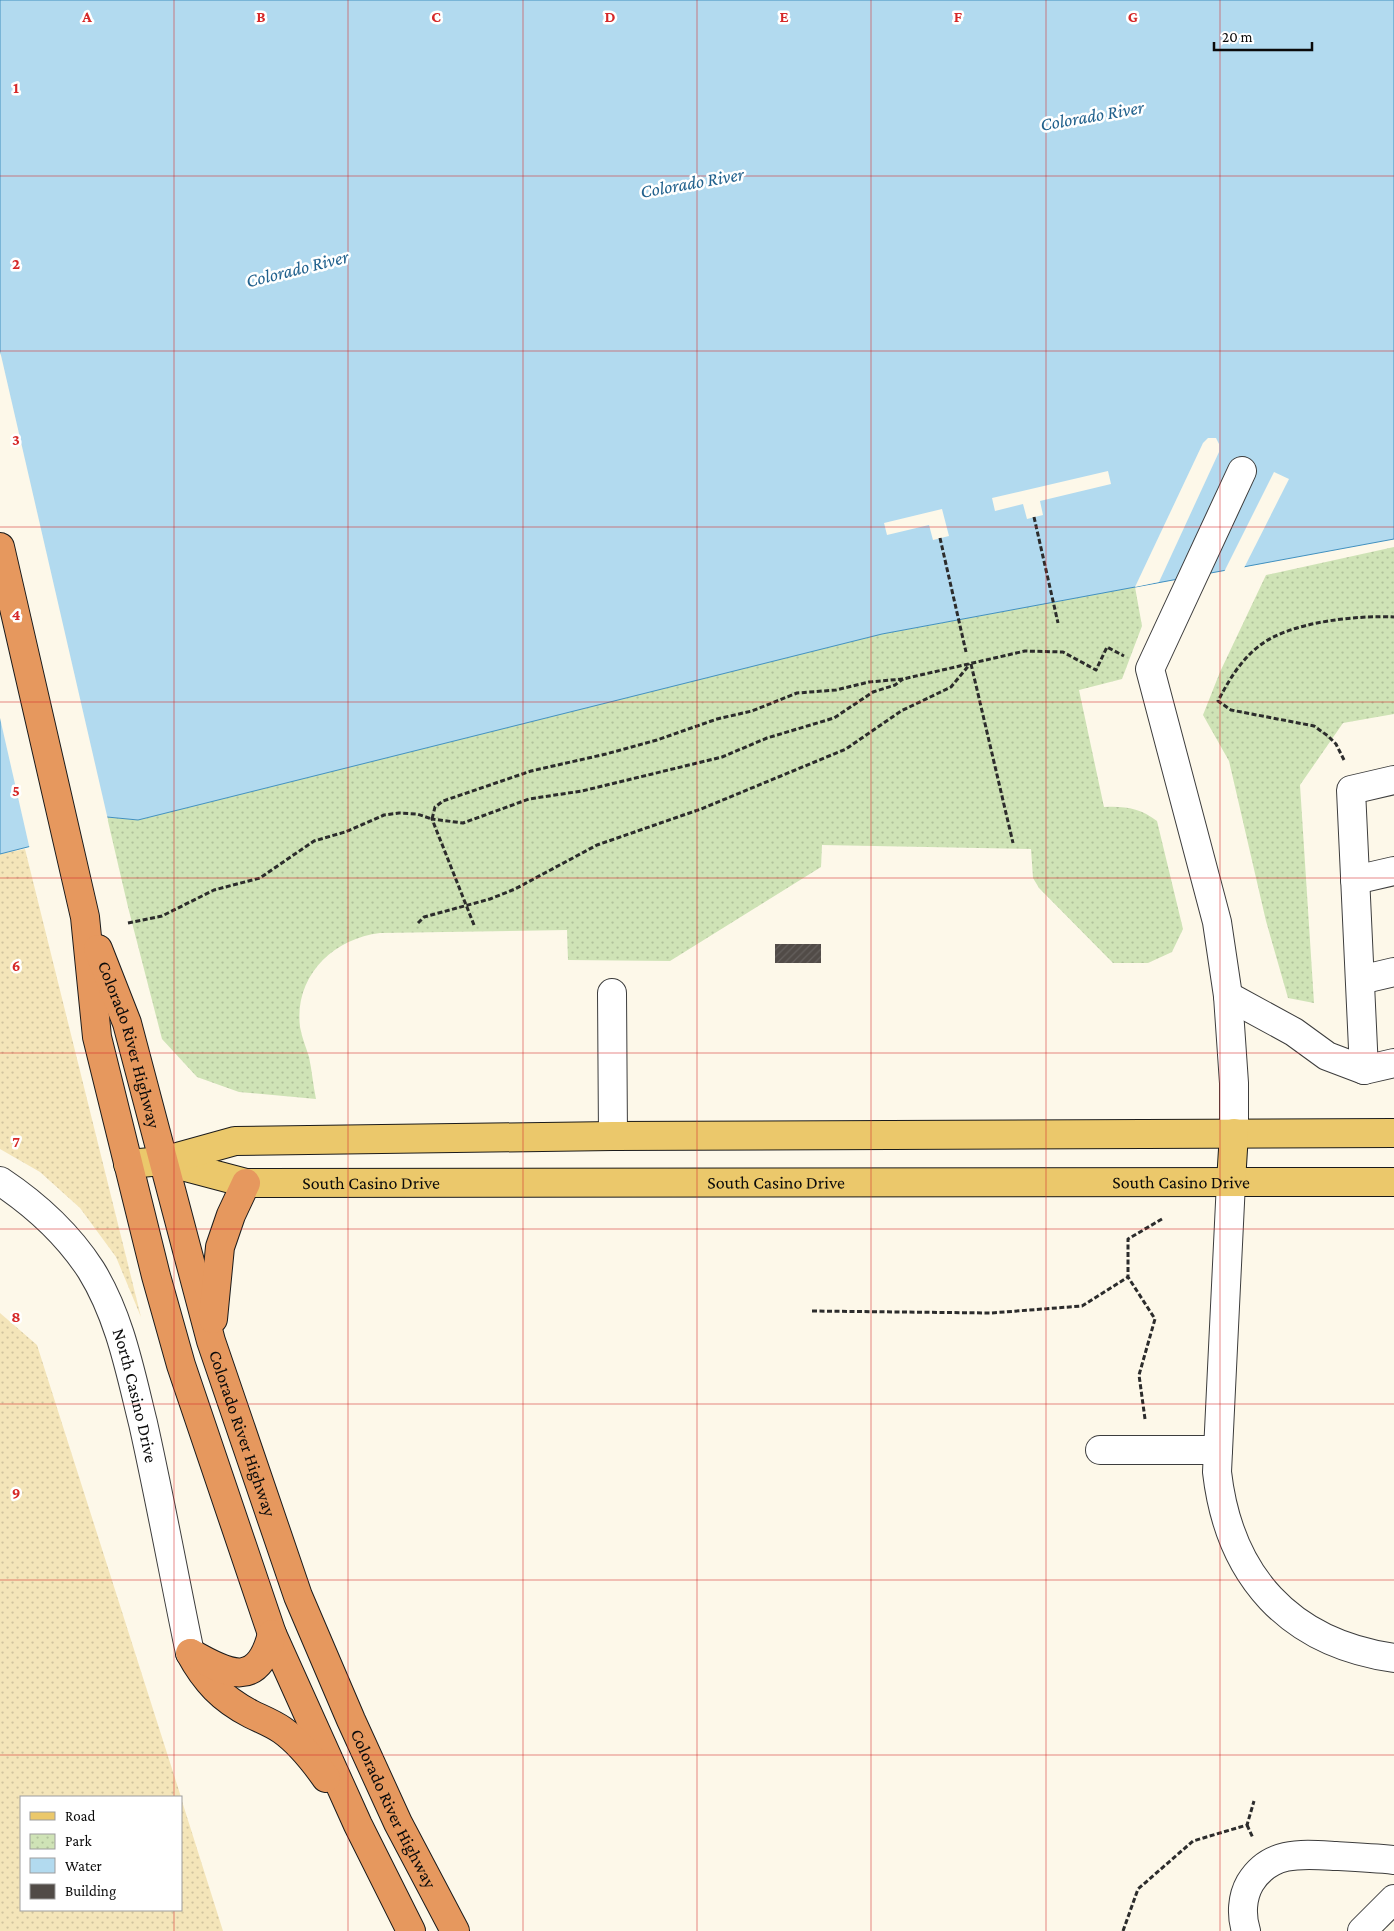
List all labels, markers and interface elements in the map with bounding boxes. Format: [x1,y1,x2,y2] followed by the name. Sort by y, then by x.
[81,8,92,25] text: A
[256,8,266,25] text: B
[431,8,441,25] text: C
[604,8,616,25] text: D
[779,8,789,25] text: E
[954,8,963,25] text: F
[1128,8,1138,25] text: G
[1214,20,1312,52] scale bar
[1222,29,1253,45] text: 20 m
[13,79,19,96] text: 1
[1039,96,1147,135] water label: Colorado River
[639,163,747,202] water label: Colorado River
[244,245,352,291] water label: Colorado River
[12,255,20,272] text: 2
[12,431,20,448] text: 3
[12,606,21,623] text: 4
[12,782,20,799] text: 5
[12,957,20,974] text: 6
[94,958,165,1131] street label: Colorado River Highway
[12,1133,20,1150] text: 7
[707,1172,845,1193] street label: South Casino Drive
[1112,1172,1250,1192] street label: South Casino Drive
[302,1173,440,1193] street label: South Casino Drive
[11,1308,21,1325] text: 8
[109,1326,161,1465] street label: North Casino Drive
[205,1348,280,1520] street label: Colorado River Highway
[12,1484,20,1501] text: 9
[347,1726,441,1892] street label: Colorado River Highway
[20,1796,182,1911] legend
[65,1808,96,1824] text: Road
[65,1833,92,1849] text: Park
[65,1858,102,1874] text: Water
[65,1883,116,1900] text: Building

